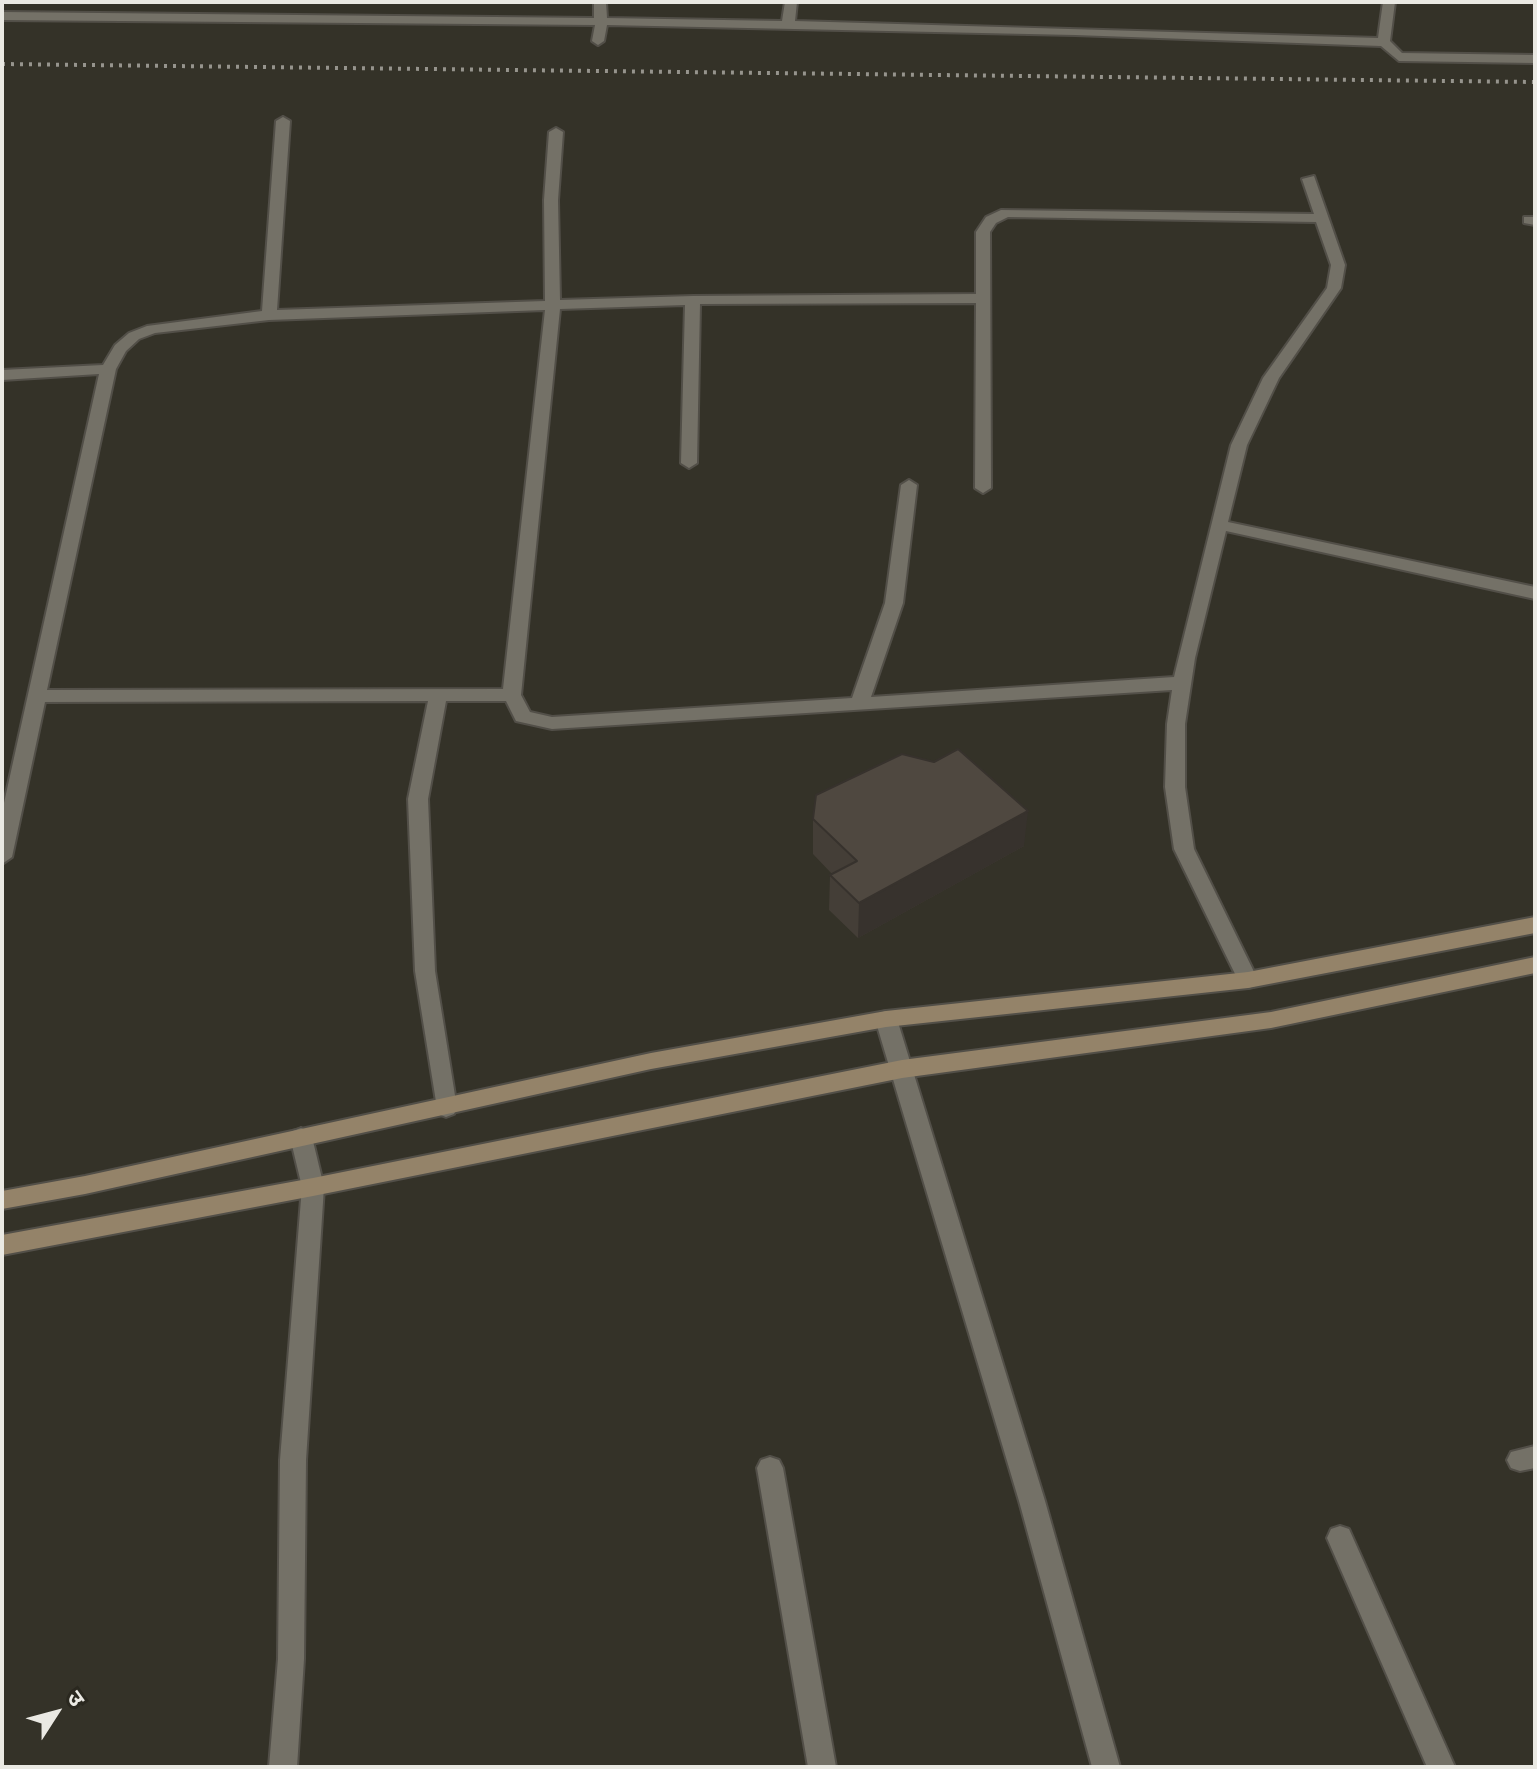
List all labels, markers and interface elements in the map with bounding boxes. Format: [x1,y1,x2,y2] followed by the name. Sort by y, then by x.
[16,1673,96,1753] north arrow
[62,1686,90,1711] text: उ

